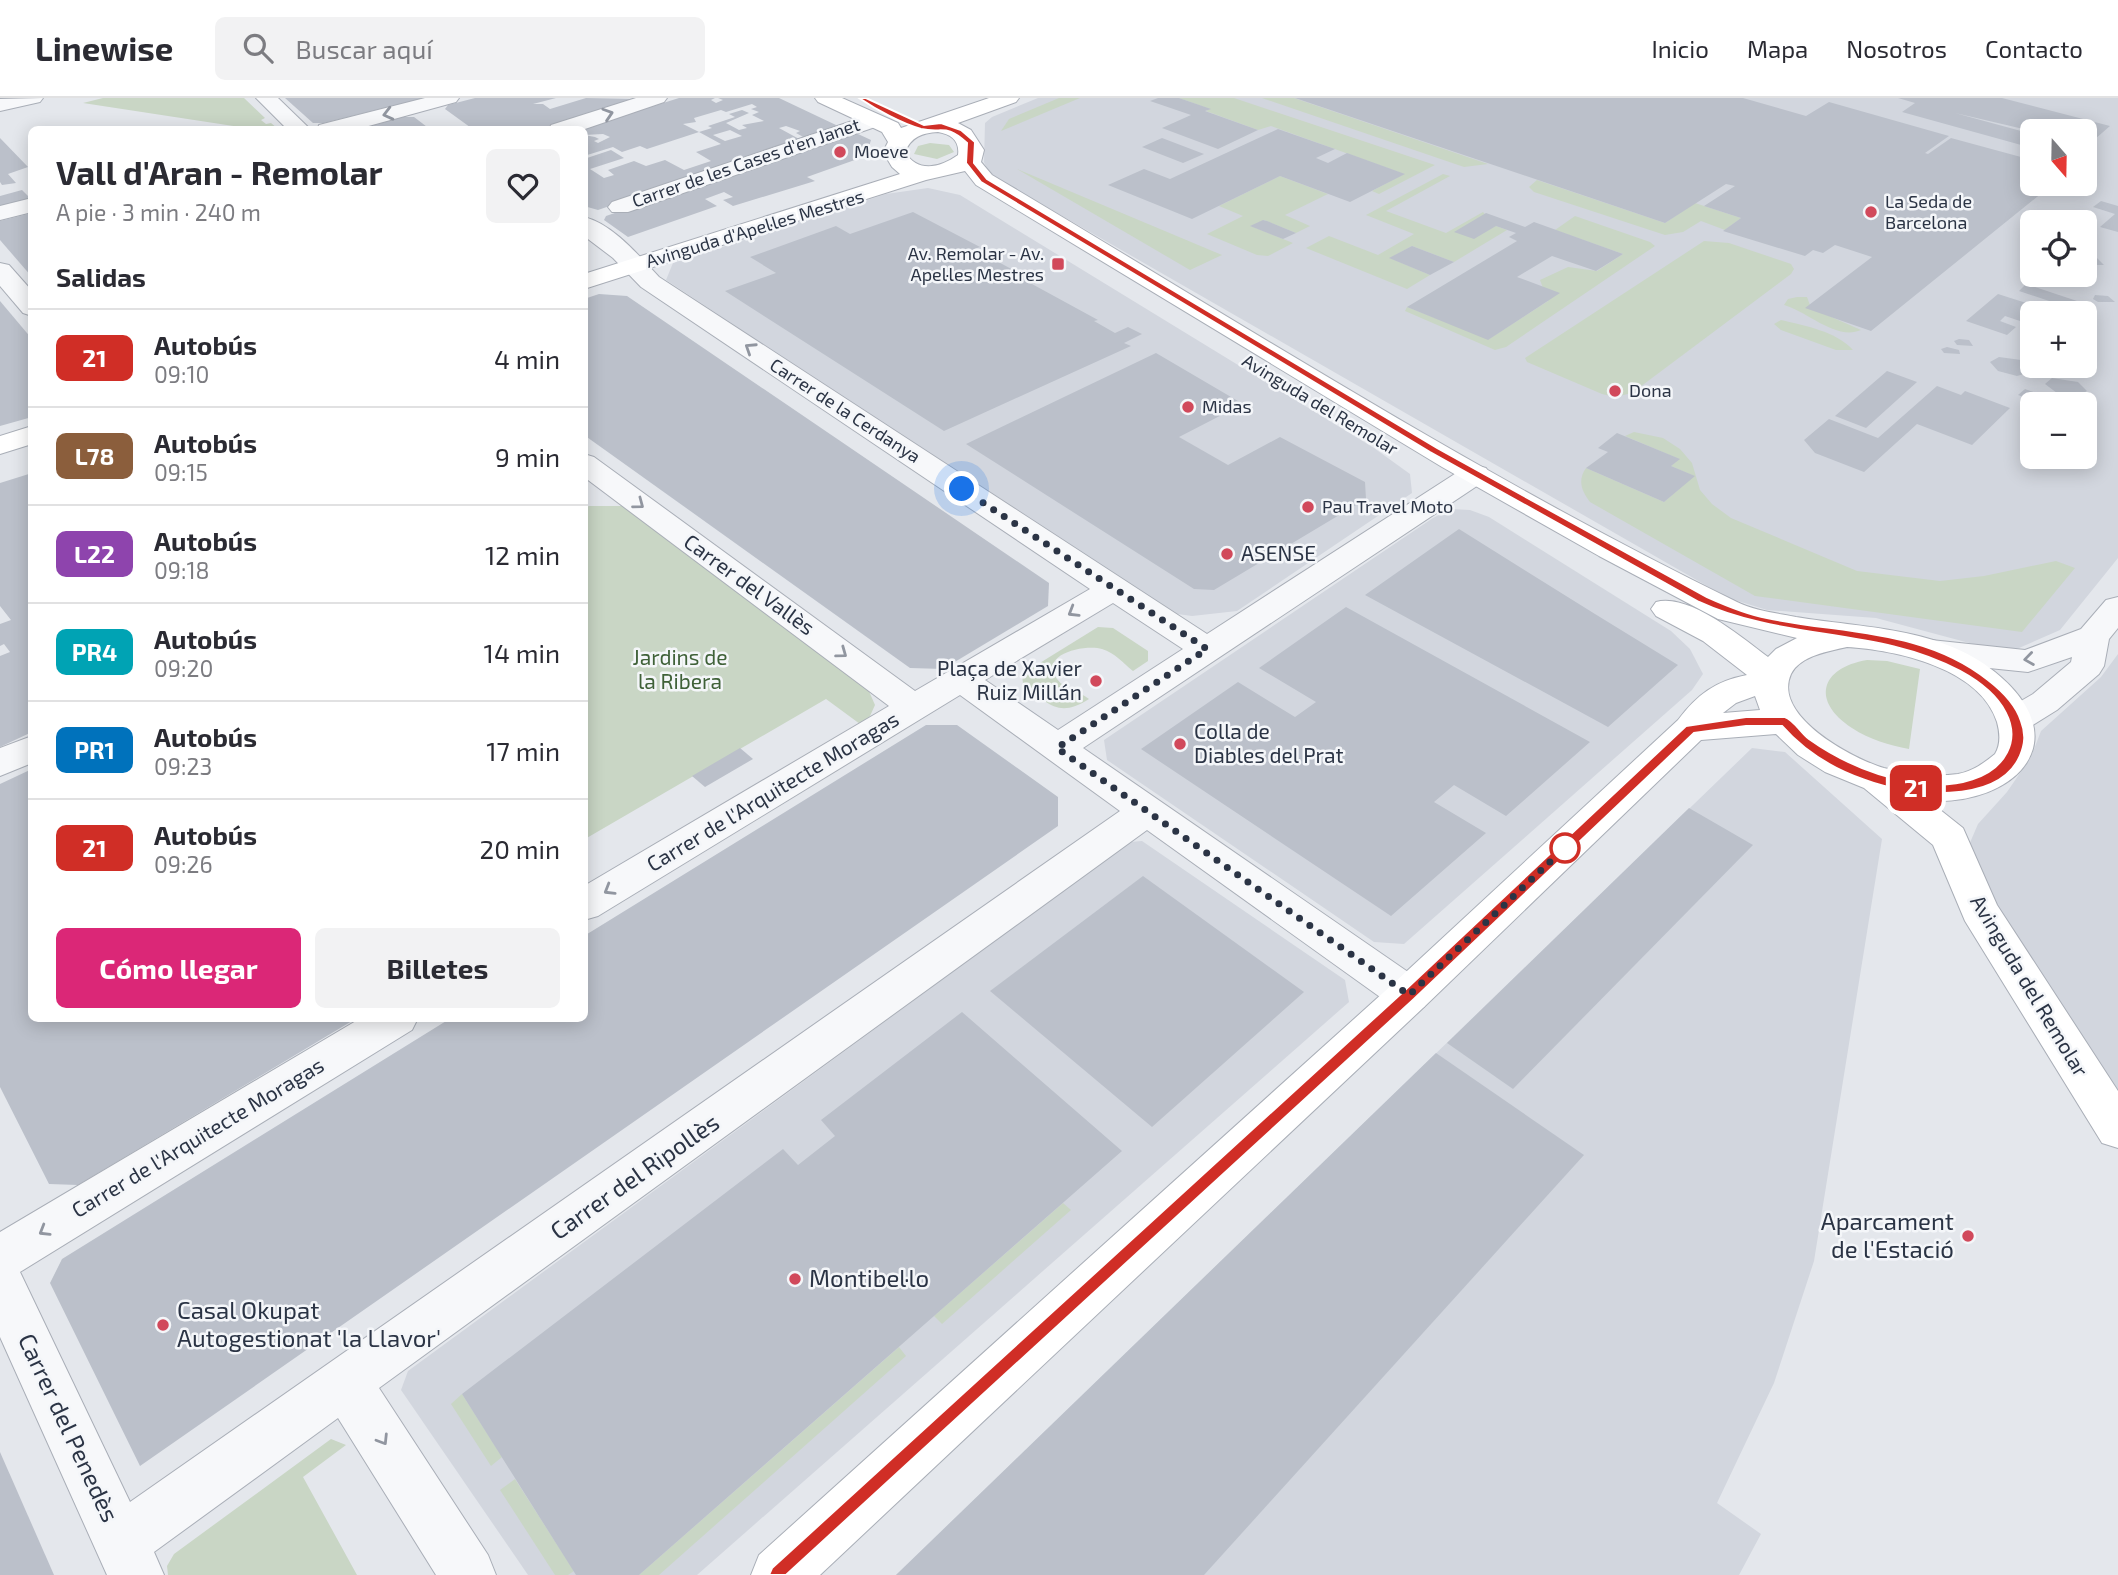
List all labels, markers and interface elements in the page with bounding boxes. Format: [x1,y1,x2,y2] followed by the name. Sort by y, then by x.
[215,17,705,80] search box
[35,28,173,68] text: Linewise
[239,29,277,67] icon: search
[295,33,433,64] text: Buscar aquí
[1651,34,1709,63] text: Inicio
[1747,34,1808,63] text: Mapa
[1846,34,1947,63] text: Nosotros
[1985,34,2083,63] text: Contacto
[382,106,394,120] one-way arrow
[601,108,613,122] one-way arrow
[629,113,863,211] street label: Carrer de les Cases d'en Janet
[2020,119,2096,196] north arrow
[2020,119,2097,469] map controls
[854,140,909,162] place label: Moeve
[832,144,848,160] marker: Moeve
[486,149,560,223] button: heart
[56,152,383,192] text: Vall d'Aran - Remolar
[643,184,866,272] street label: Avinguda d'Apel·les Mestres
[1885,190,1972,233] place label: La Seda de Barcelona
[56,198,261,226] text: A pie · 3 min · 240 m
[1863,204,1879,220] marker: La Seda de Barcelona
[2020,210,2097,287] button: locate
[908,242,1044,285] place label: Av. Remolar - Av. Apel·les Mestres
[1050,256,1066,272] marker: Av. Remolar - Av. Apel·les Mestres
[56,261,146,292] text: Salidas
[2020,301,2097,378] button: +
[154,329,257,360] text: Autobús
[82,343,107,372] text: 21
[494,343,560,374] text: 4 min
[744,344,757,357] one-way arrow
[1239,349,1402,459] street label: Avinguda del Remolar
[766,353,925,467] street label: Carrer de la Cerdanya
[154,360,209,388] text: 09:10
[1629,379,1672,401] place label: Dona
[1607,383,1623,399] marker: Dona
[2020,392,2097,469] button: −
[1202,395,1252,417] place label: Midas
[1180,399,1196,415] marker: Midas
[154,427,257,458] text: Autobús
[75,441,114,470] text: L78
[495,441,560,472] text: 9 min
[154,458,208,486] text: 09:15
[944,471,979,506] your location
[632,495,644,508] one-way arrow
[1322,495,1453,517] place label: Pau Travel Moto
[1300,499,1316,515] marker: Pau Travel Moto
[154,525,257,556] text: Autobús
[680,528,820,640] street label: Carrer del Vallès
[74,539,115,568] text: L22
[485,539,560,570] text: 12 min
[1241,540,1316,565] place label: ASENSE
[1219,546,1235,562] marker: ASENSE
[154,556,210,584] text: 09:18
[1068,604,1081,617] one-way arrow
[154,623,257,654] text: Autobús
[72,637,117,666] text: PR4
[484,637,560,668] text: 14 min
[633,644,727,693] park label: Jardins de la Ribera
[834,645,847,658] one-way arrow
[2023,651,2035,666] one-way arrow
[154,654,213,682] text: 09:20
[937,655,1083,704] place label: Plaça de Xavier Ruiz Millán
[1088,673,1104,689] marker: Plaça de Xavier Ruiz Millán
[642,705,903,876] street label: Carrer de l'Arquitecte Moragas
[1194,718,1344,767] place label: Colla de Diables del Prat
[154,721,257,752] text: Autobús
[74,735,115,764] text: PR1
[486,735,560,766] text: 17 min
[1172,736,1188,752] marker: Colla de Diables del Prat
[154,752,212,780] text: 09:23
[1884,765,1948,811] line badge: 21
[1904,773,1928,802] text: 21
[154,819,257,850] text: Autobús
[82,833,107,862] text: 21
[480,833,560,864] text: 20 min
[1550,833,1580,863] unlabelled marker
[154,850,213,878] text: 09:26
[603,882,616,895] one-way arrow
[1966,890,2095,1081] street label: Avinguda del Remolar
[56,928,301,1008] button: Cómo llegar
[315,928,560,1008] button: Billetes
[67,1051,328,1222] street label: Carrer de l'Arquitecte Moragas
[544,1107,724,1245] street label: Carrer del Ripollès
[1821,1206,1954,1263] place label: Aparcament de l'Estació
[39,1223,52,1236] one-way arrow
[1960,1228,1976,1244] marker: Aparcament de l'Estació
[809,1263,929,1292] place label: Montibel·lo
[787,1271,803,1287] marker: Montibel·lo
[177,1295,441,1352] place label: Casal Okupat Autogestionat 'la Llavor'
[155,1317,171,1333] marker: Casal Okupat Autogestionat 'la Llavor'
[13,1329,126,1526] street label: Carrer del Penedès
[374,1433,387,1446] one-way arrow

